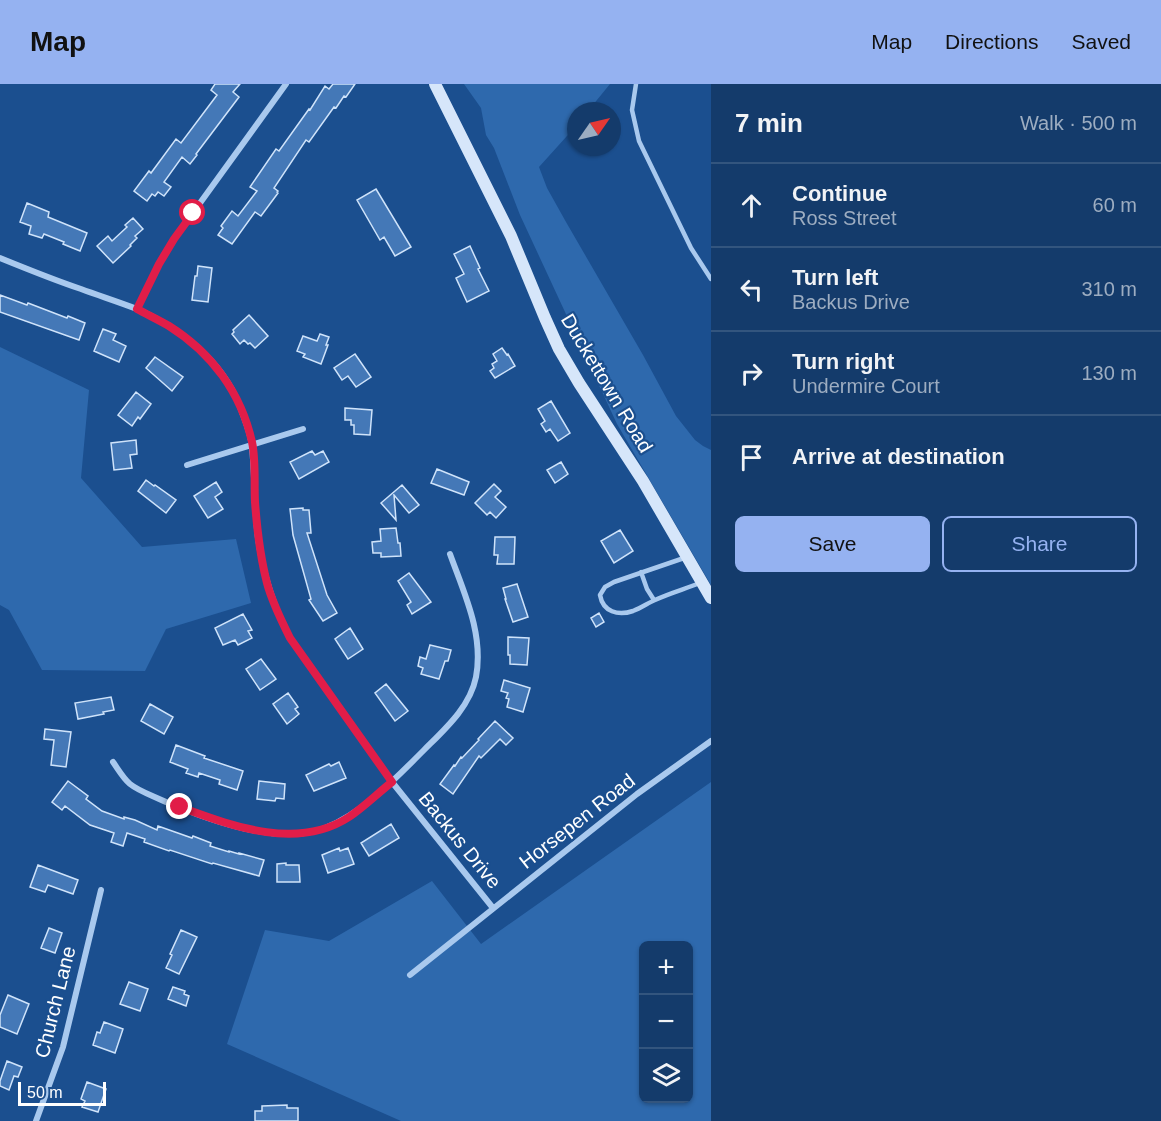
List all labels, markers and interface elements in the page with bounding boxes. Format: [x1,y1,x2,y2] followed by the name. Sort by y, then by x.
[30,26,86,57] text: Map
[871,30,912,53] text: Map
[945,30,1038,53] text: Directions
[1071,30,1131,53] text: Saved
[567,102,621,156] north arrow
[735,108,803,138] text: 7 min
[1020,112,1137,134] text: Walk · 500 m
[792,181,887,206] text: Continue
[735,189,768,222] icon: ahead
[1093,194,1137,216] text: 60 m
[179,199,205,225] route start
[792,207,896,229] text: Ross Street
[792,265,878,290] text: Turn left
[735,273,768,306] icon: left
[1081,278,1137,300] text: 310 m
[792,291,910,313] text: Backus Drive
[557,310,657,456] street label: Duckettown Road
[792,349,894,374] text: Turn right
[735,357,768,390] icon: right
[1081,362,1137,384] text: 130 m
[792,375,940,397] text: Undermire Court
[735,441,768,474] icon: arrive
[792,444,1005,469] text: Arrive at destination
[735,516,930,572] button: Save
[942,516,1137,572] button: Share
[515,769,639,873] street label: Horsepen Road
[414,787,506,893] street label: Backus Drive
[166,793,192,819] route end
[639,941,693,1103] map controls
[639,941,693,995] button: +
[30,944,80,1060] street label: Church Lane
[639,995,693,1049] button: −
[639,1049,693,1103] button: layers
[18,1079,106,1106] scale bar
[27,1084,63,1101] text: 50 m

